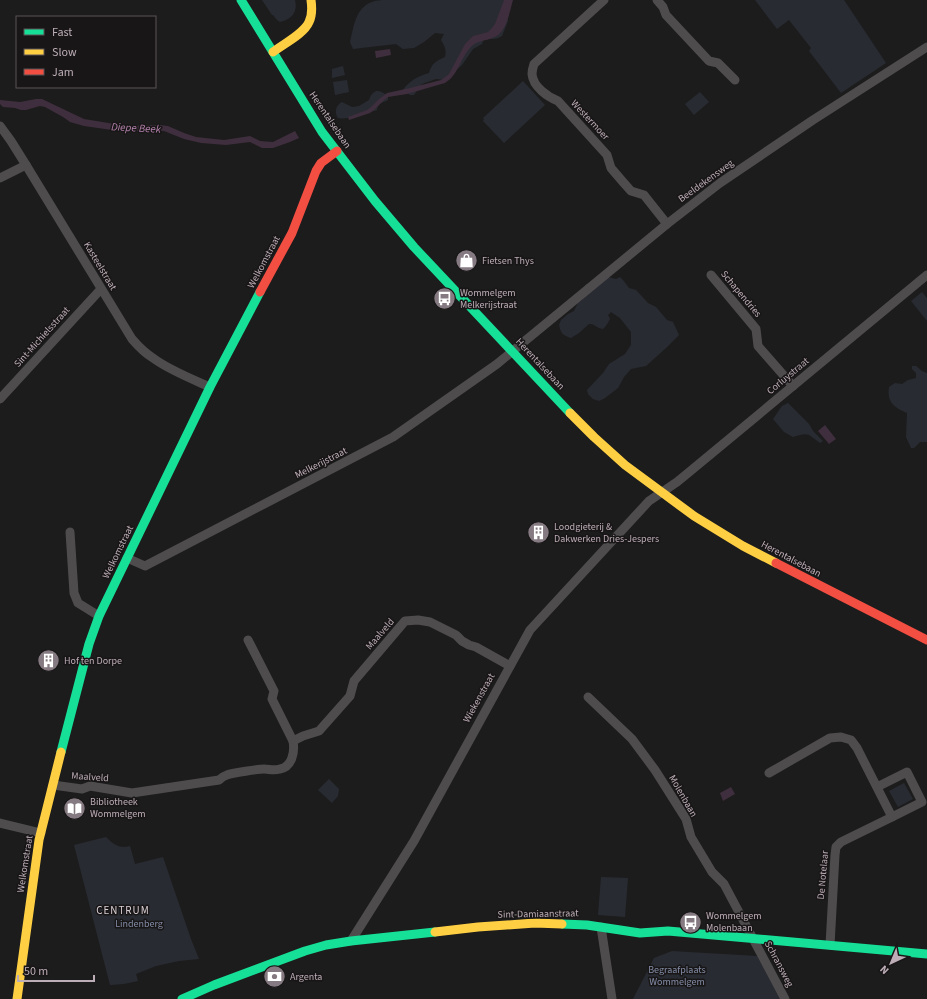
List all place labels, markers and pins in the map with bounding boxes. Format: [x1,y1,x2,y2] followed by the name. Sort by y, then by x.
[453,248,479,274] shop icon: Fietsen Thys
[482,254,534,268] place label: Fietsen Thys
[431,286,457,312] bus stop icon: Wommelgem Melkerijstraat
[460,286,517,312] place label: Wommelgem Melkerijstraat
[525,520,551,546] building icon: Loodgieterij & Dakwerken Dries-Jespers
[554,520,659,546] place label: Loodgieterij & Dakwerken Dries-Jespers
[35,648,61,674] building icon: Hof ten Dorpe
[64,654,122,668] place label: Hof ten Dorpe
[61,795,87,821] library icon: Bibliotheek Wommelgem
[90,795,146,821] place label: Bibliotheek Wommelgem
[677,909,703,935] bus stop icon: Wommelgem Molenbaan
[706,909,762,935] place label: Wommelgem Molenbaan
[262,964,288,990] bank icon: Argenta
[290,970,322,984] place label: Argenta

